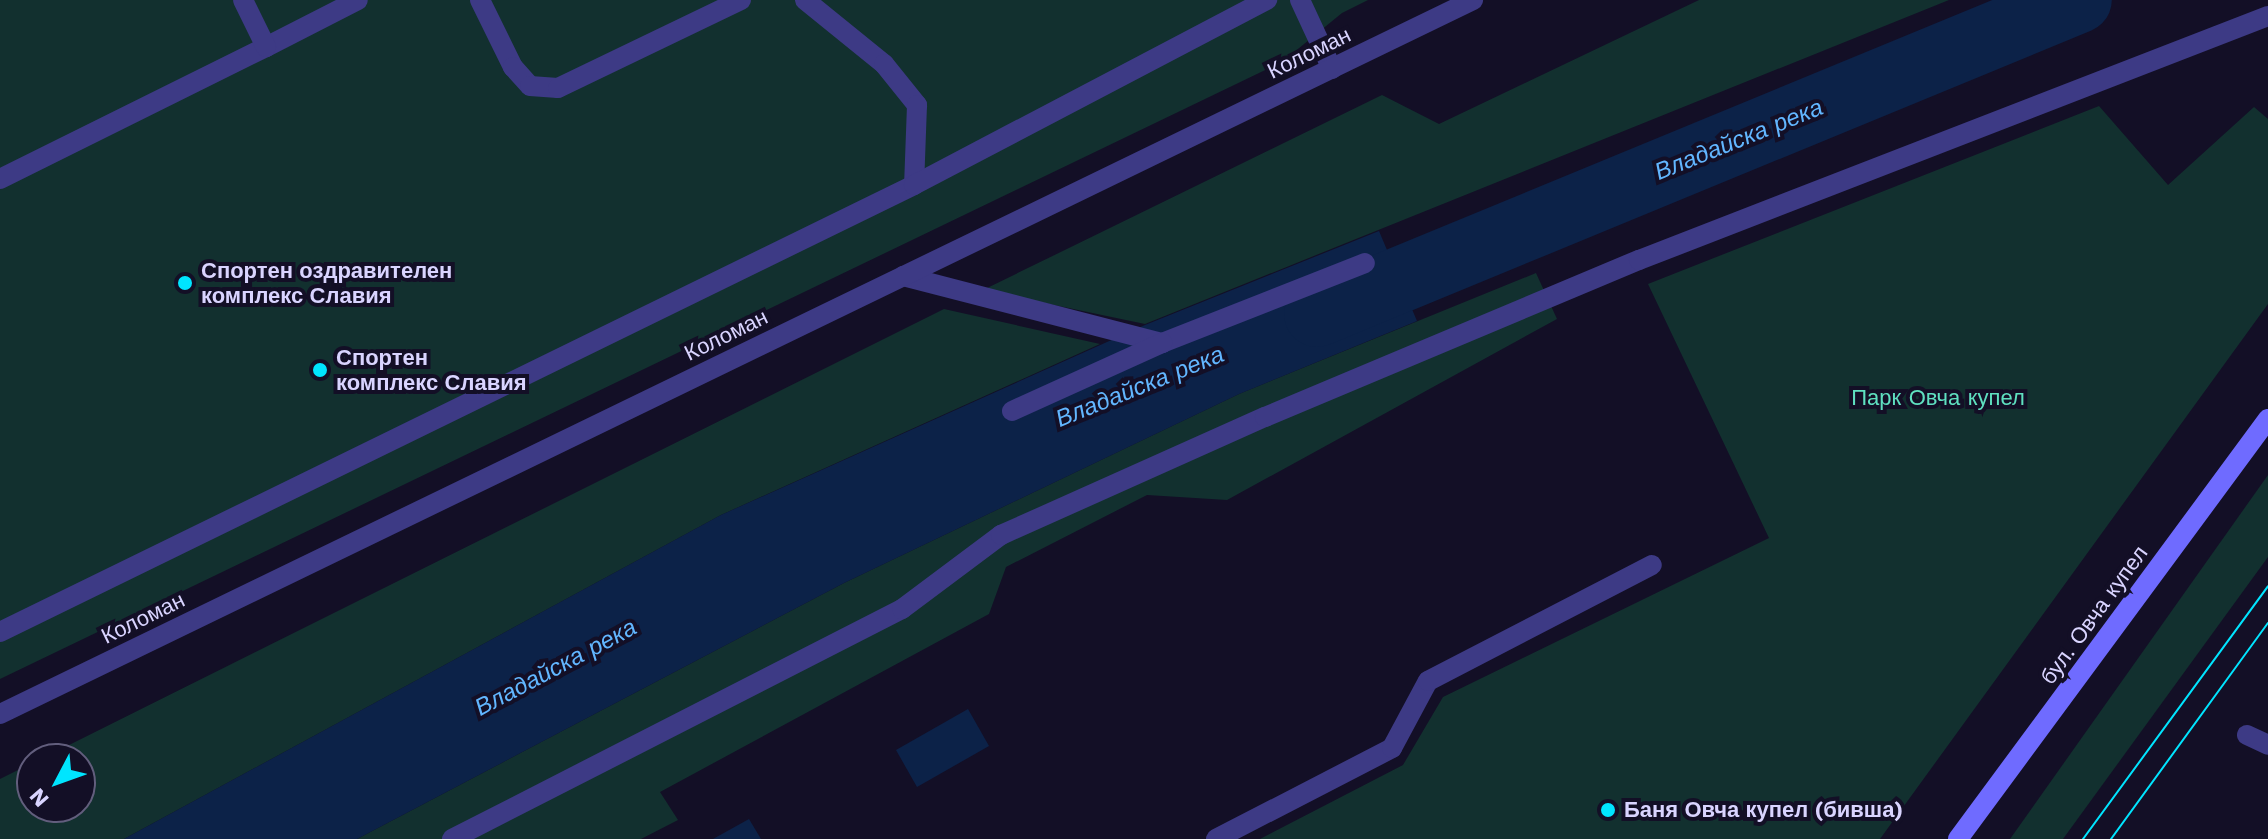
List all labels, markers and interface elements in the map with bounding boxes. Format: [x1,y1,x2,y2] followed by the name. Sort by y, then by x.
[1263,22,1355,84] street label: Коломан
[1651,93,1827,187] water label: Владайска река
[201,257,452,308] place label: Спортен оздравителен комплекс Славия
[176,274,194,292] marker: Спортен оздравителен комплекс Славия
[680,304,772,366] street label: Коломан
[1052,340,1228,434] water label: Владайска река
[336,344,527,396] place label: Спортен комплекс Славия
[311,361,329,379] marker: Спортен комплекс Славия
[1851,385,2025,411] park label: Парк Овча купел
[2035,541,2153,689] street label: бул. Овча купел
[97,587,189,649] street label: Коломан
[470,613,642,723] water label: Владайска река
[16,743,96,823] north arrow
[24,783,54,812] text: N
[1624,797,1903,823] place label: Баня Овча купел (бивша)
[1599,801,1617,819] marker: Баня Овча купел (бивша)

